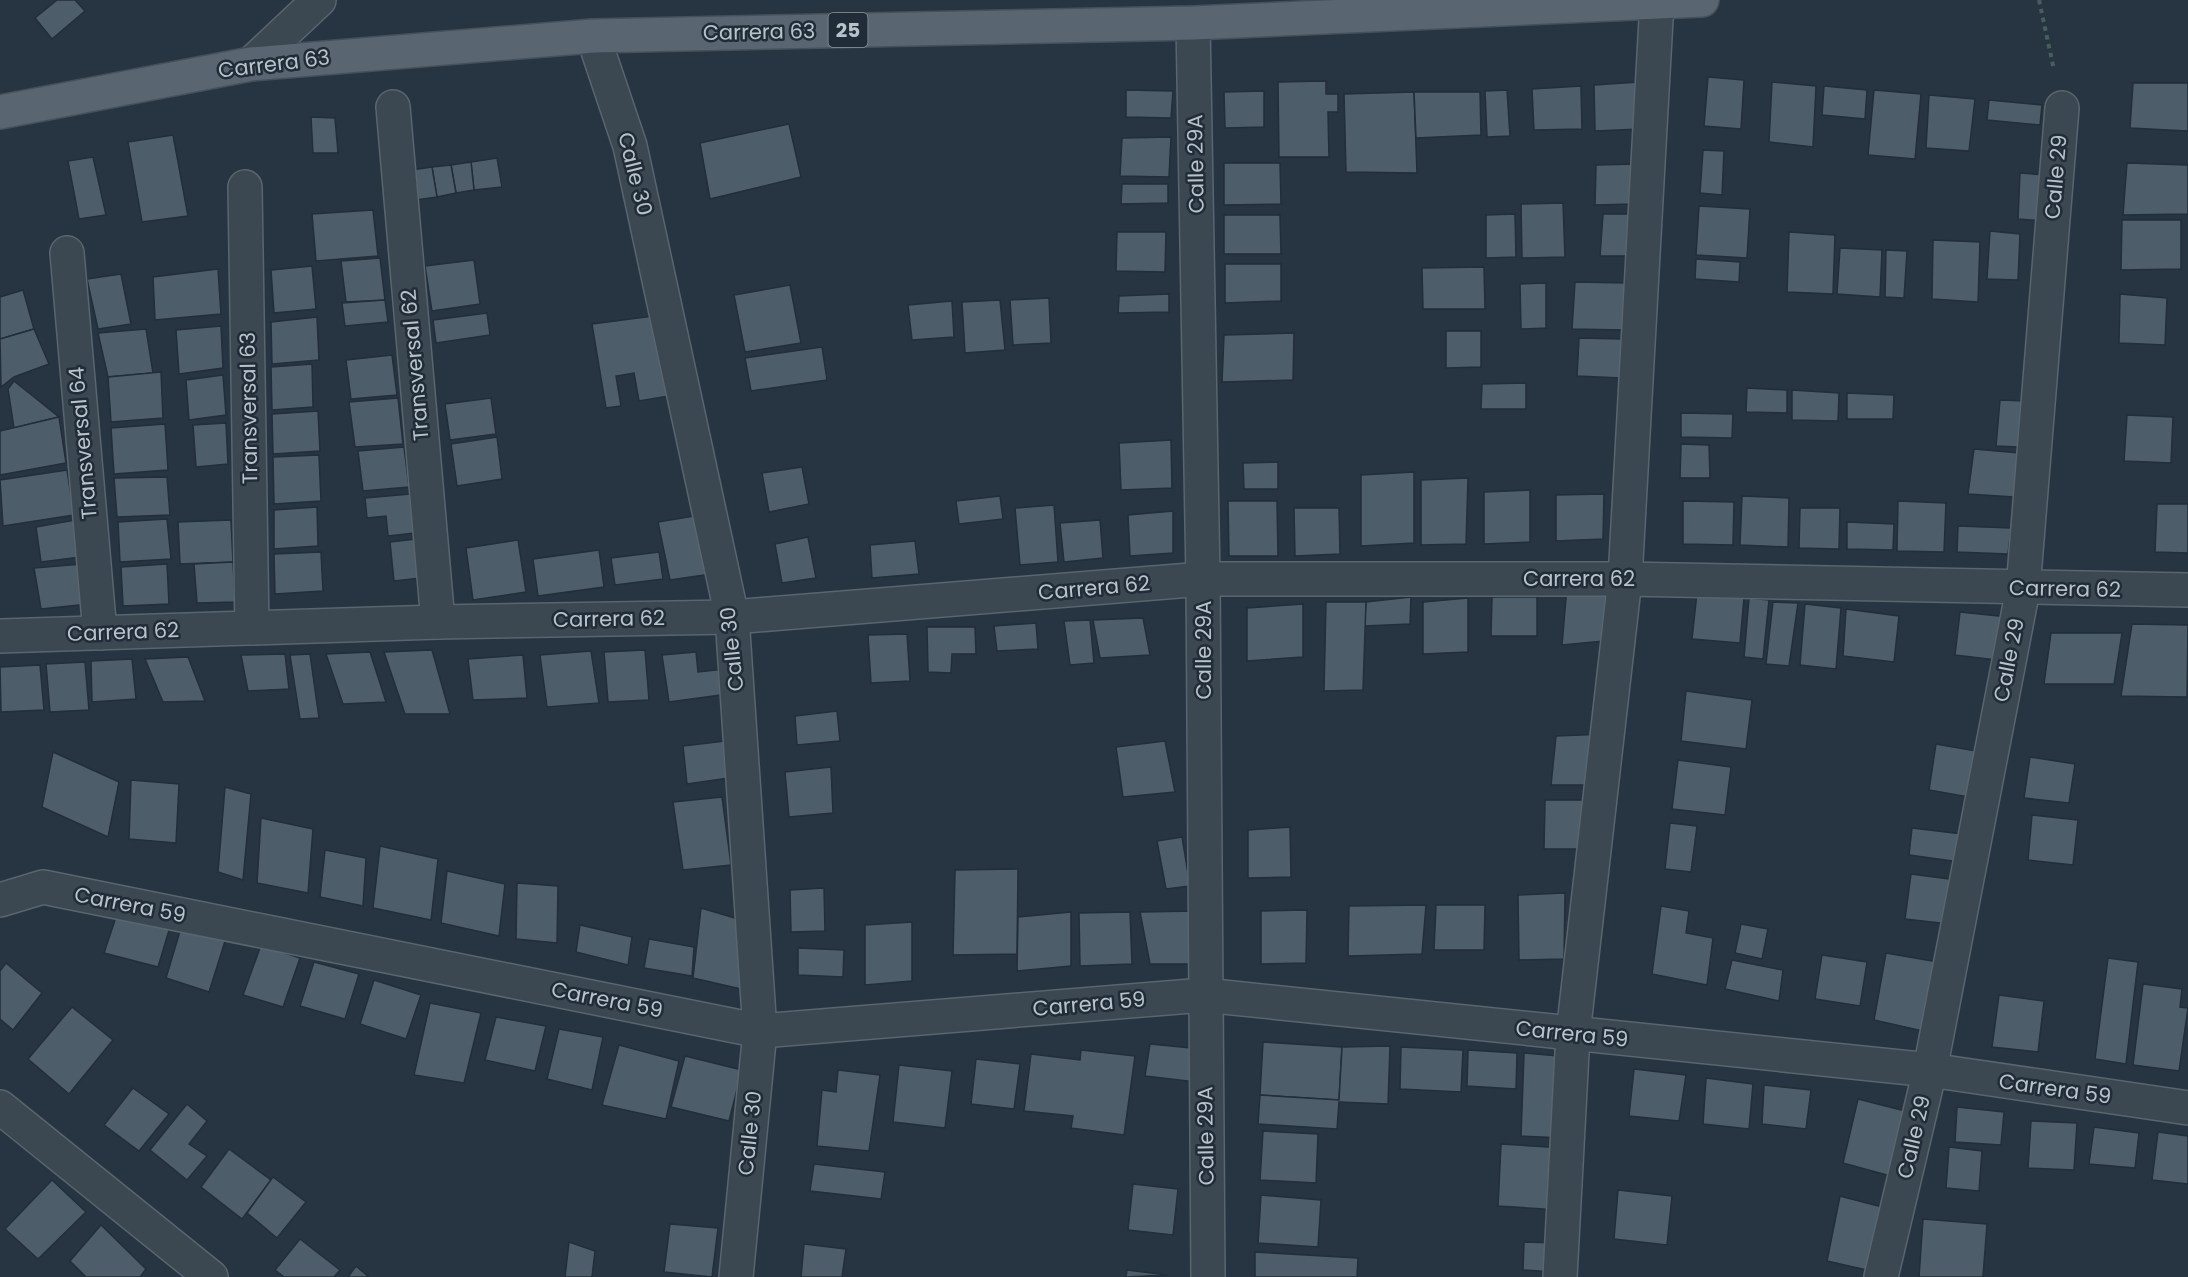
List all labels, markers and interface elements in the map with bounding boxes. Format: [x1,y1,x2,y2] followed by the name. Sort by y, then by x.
[828,13,868,47] road number: 25
[703,16,815,47] street label: Carrera 63
[216,42,332,85] street label: Carrera 63
[1180,114,1211,214] street label: Calle 29A
[611,129,660,219] street label: Calle 30
[2037,134,2074,220] street label: Calle 29
[393,288,436,442] street label: Transversal 62
[233,332,264,484] street label: Transversal 63
[61,366,104,520] street label: Transversal 64
[1523,564,1635,593] street label: Carrera 62
[1037,568,1151,607] street label: Carrera 62
[2009,573,2121,604] street label: Carrera 62
[1189,601,1218,699] street label: Calle 29A
[553,603,665,634] street label: Carrera 62
[713,605,750,693] street label: Calle 30
[66,615,180,648] street label: Carrera 62
[1986,616,2031,704] street label: Calle 29
[72,879,188,930] street label: Carrera 59
[549,974,665,1025] street label: Carrera 59
[1031,984,1147,1023] street label: Carrera 59
[1514,1013,1630,1054] street label: Carrera 59
[1997,1066,2113,1111] street label: Carrera 59
[1190,1086,1221,1186] street label: Calle 29A
[731,1089,768,1177] street label: Calle 30
[1890,1092,1937,1181] street label: Calle 29

